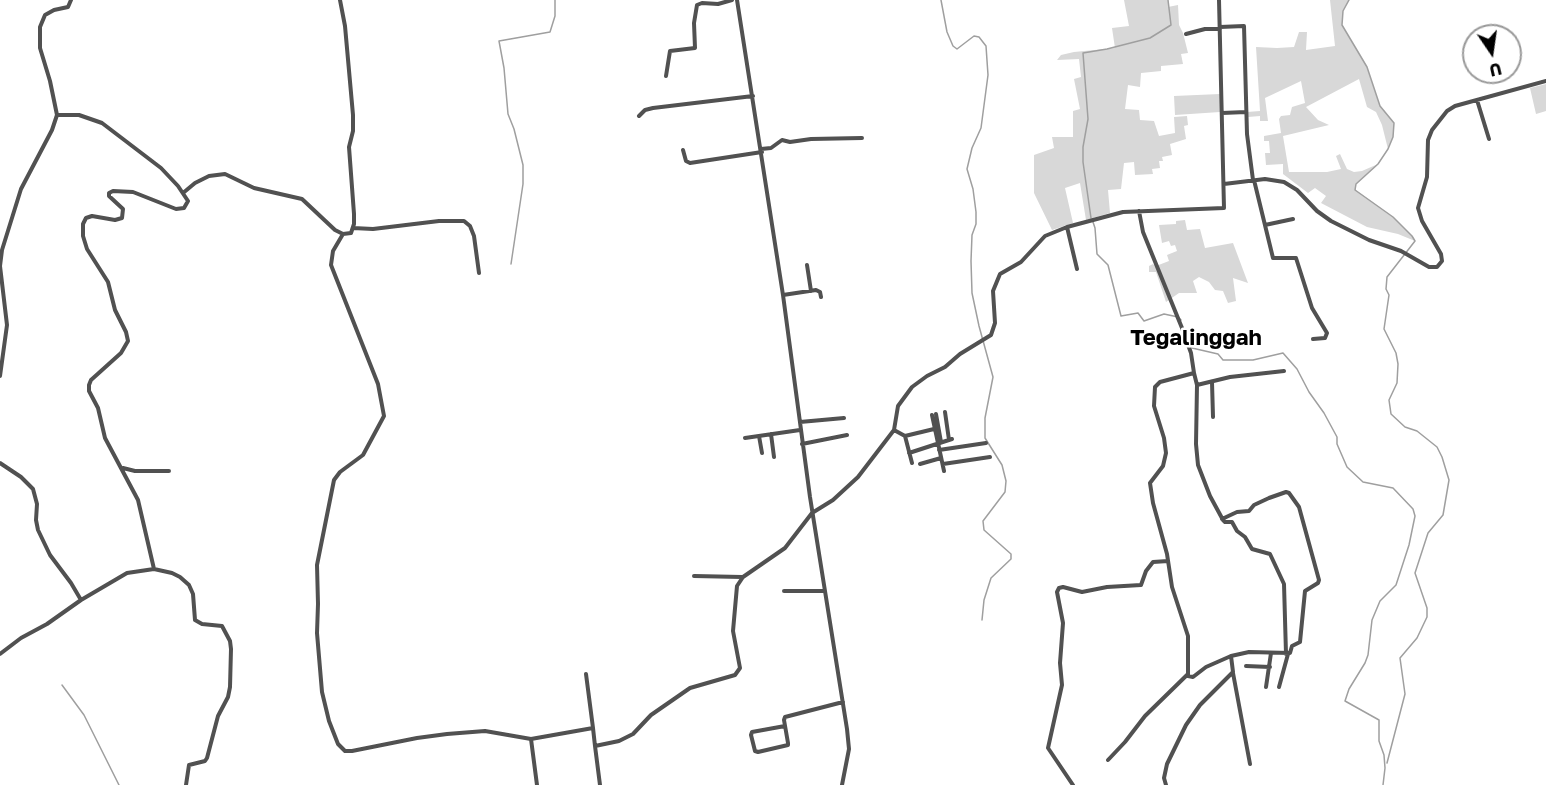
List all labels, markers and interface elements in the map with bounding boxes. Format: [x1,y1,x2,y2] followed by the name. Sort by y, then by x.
[1462,24,1522,84] north arrow
[1488,59,1504,81] text: U
[1130,325,1262,351] district label: Tegalinggah

